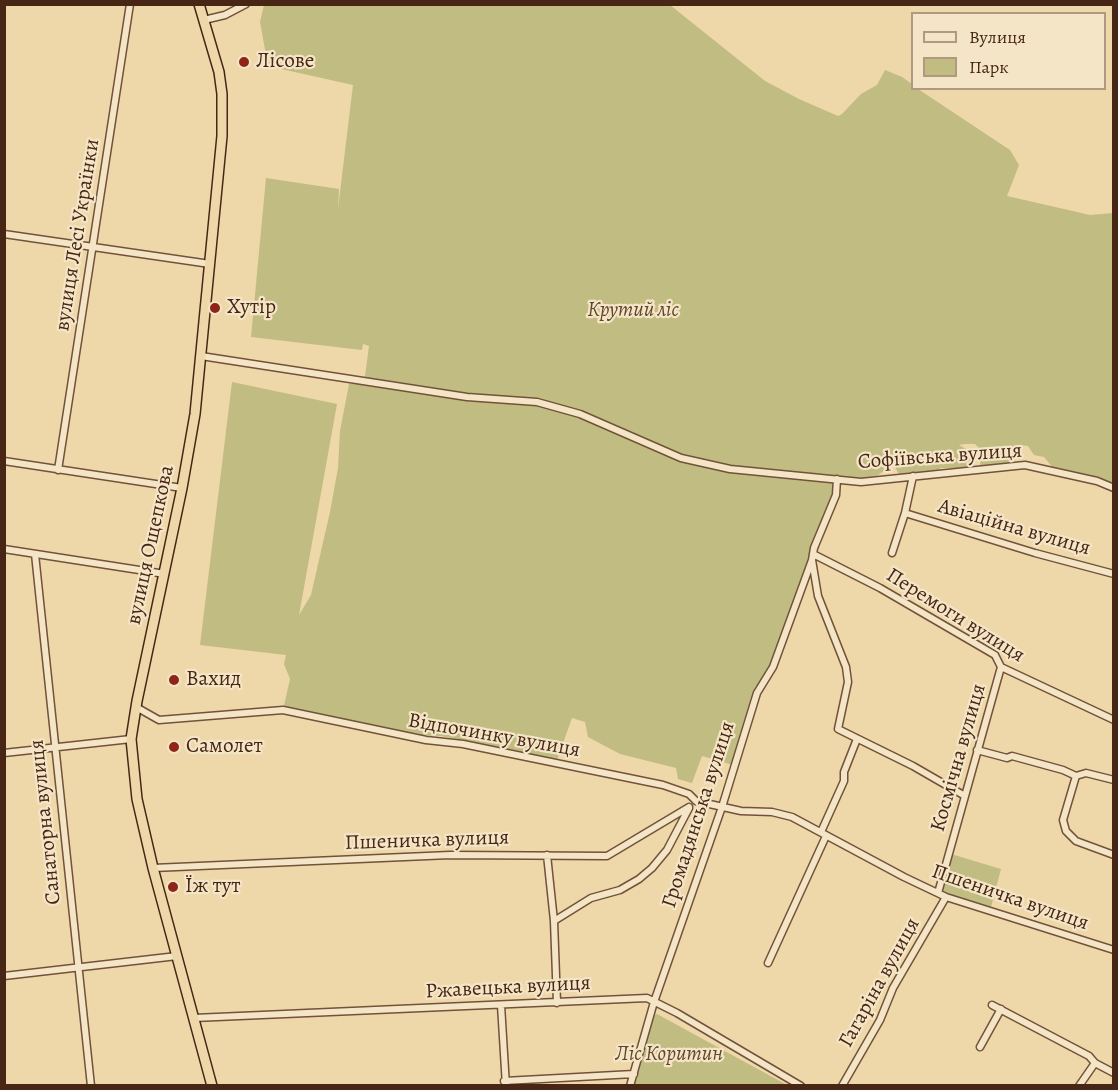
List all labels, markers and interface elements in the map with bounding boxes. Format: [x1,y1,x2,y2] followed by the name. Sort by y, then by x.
[911,12,1106,90] legend
[969,25,1026,49] text: Вулиця
[256,49,314,75] place label: Лісове
[237,55,251,69] marker: Лісове
[969,55,1009,79] text: Парк
[50,137,106,333] street label: вулиця Лесі Українки
[227,295,276,321] place label: Хутір
[587,298,679,324] park label: Крутий ліс
[208,301,222,315] marker: Хутір
[857,439,1023,475] street label: Софіївська вулиця
[122,463,180,627] street label: вулиця Ощепкова
[935,494,1093,562] street label: Авіаційна вулиця
[881,563,1029,669] street label: Перемоги вулиця
[186,667,241,693] place label: Вахид
[167,673,181,687] marker: Вахид
[926,681,992,835] street label: Космічна вулиця
[406,708,582,764] street label: Відпочинку вулиця
[657,719,741,911] street label: Громадянська вулиця
[186,734,263,760] place label: Самолет
[25,738,67,906] street label: Санаторна вулиця
[167,740,181,754] marker: Самолет
[344,826,510,856] street label: Пшеничка вулиця
[928,859,1092,937] street label: Пшеничка вулиця
[185,874,241,900] place label: Їж тут
[166,880,180,894] marker: Їж тут
[834,914,926,1052] street label: Гагаріна вулиця
[425,971,591,1005] street label: Ржавецька вулиця
[615,1042,723,1068] park label: Ліс Коритин

